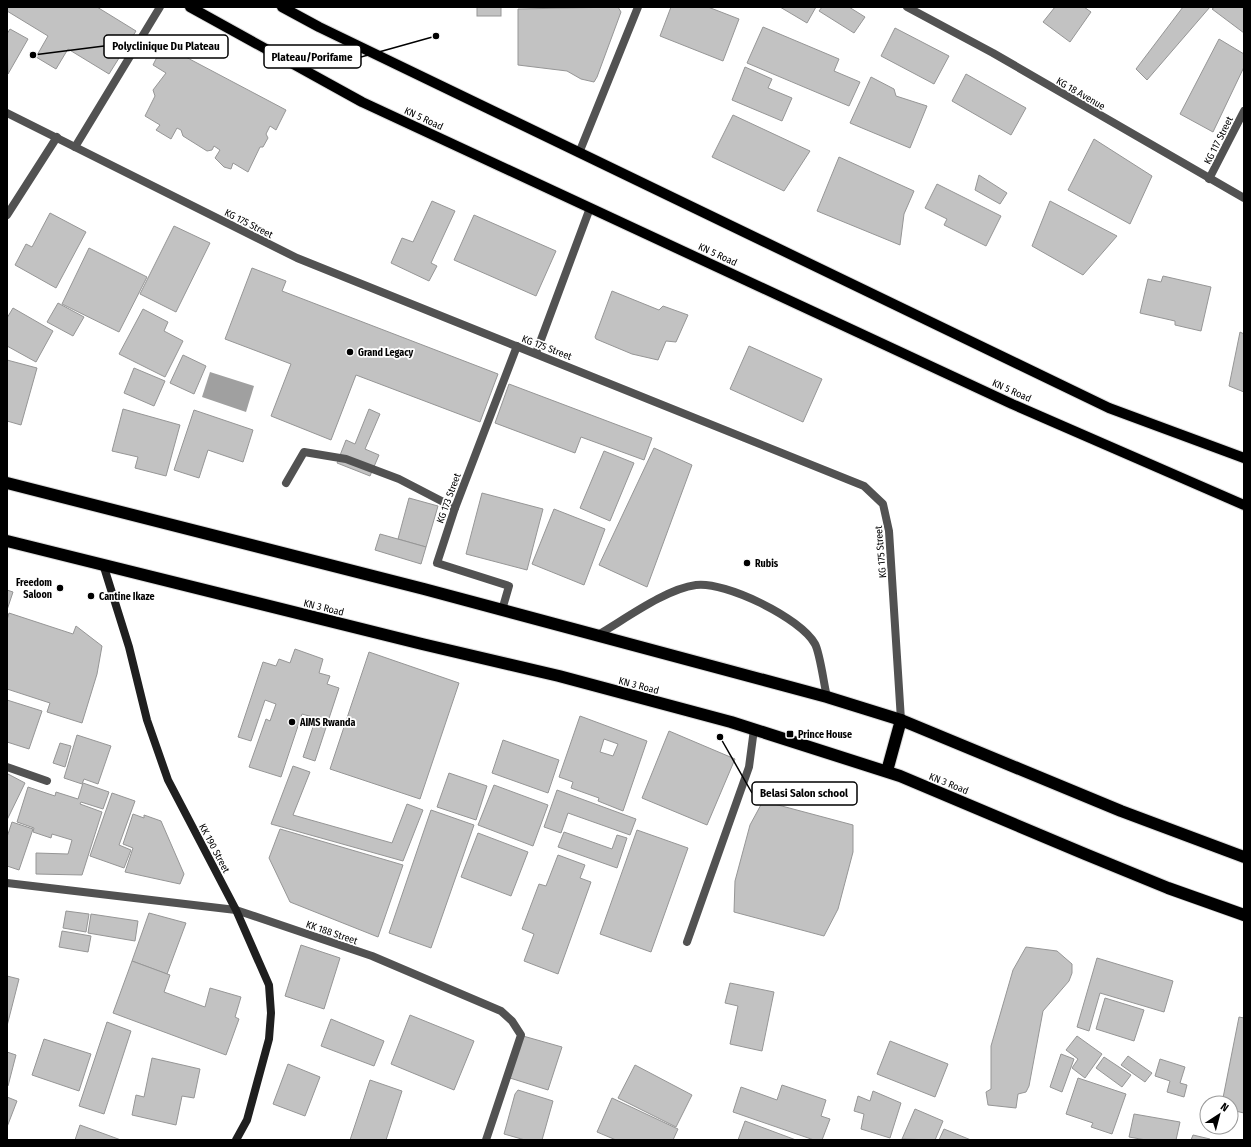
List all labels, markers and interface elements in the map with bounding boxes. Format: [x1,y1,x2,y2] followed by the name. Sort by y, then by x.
[104,35,228,58] callout: Polyclinique Du Plateau
[112,40,220,53] text: Polyclinique Du Plateau
[264,45,361,68] callout: Plateau/Porifame
[272,51,353,64] text: Plateau/Porifame
[1054,75,1107,113] street label: KG 18 Avenue
[402,105,445,133] street label: KN 5 Road
[1202,114,1236,166] street label: KG 117 Street
[222,207,275,241] street label: KG 175 Street
[696,241,739,269] street label: KN 5 Road
[520,333,574,363] street label: KG 175 Street
[345,347,355,357] marker: Grand Legacy
[358,347,414,359] place label: Grand Legacy
[990,377,1033,405] street label: KN 5 Road
[434,471,464,525] street label: KG 173 Street
[873,524,889,579] street label: KG 175 Street
[742,558,752,568] marker: Rubis
[755,558,779,570] place label: Rubis
[16,577,52,601] place label: Freedom Saloon
[55,583,65,593] marker: Freedom Saloon
[86,591,96,601] marker: Cantine Ikaze
[99,591,155,603] place label: Cantine Ikaze
[302,597,345,619] street label: KN 3 Road
[617,675,660,697] street label: KN 3 Road
[287,717,297,727] marker: AIMS Rwanda
[299,717,355,729] place label: AIMS Rwanda
[785,729,795,739] marker: Prince House
[798,729,852,741] place label: Prince House
[927,771,970,797] street label: KN 3 Road
[752,782,857,805] callout: Belasi Salon school
[760,787,849,800] text: Belasi Salon school
[196,822,232,876] street label: KK 190 Street
[304,919,360,948] street label: KK 188 Street
[1199,1095,1239,1135] north arrow
[1218,1100,1231,1115] text: N

